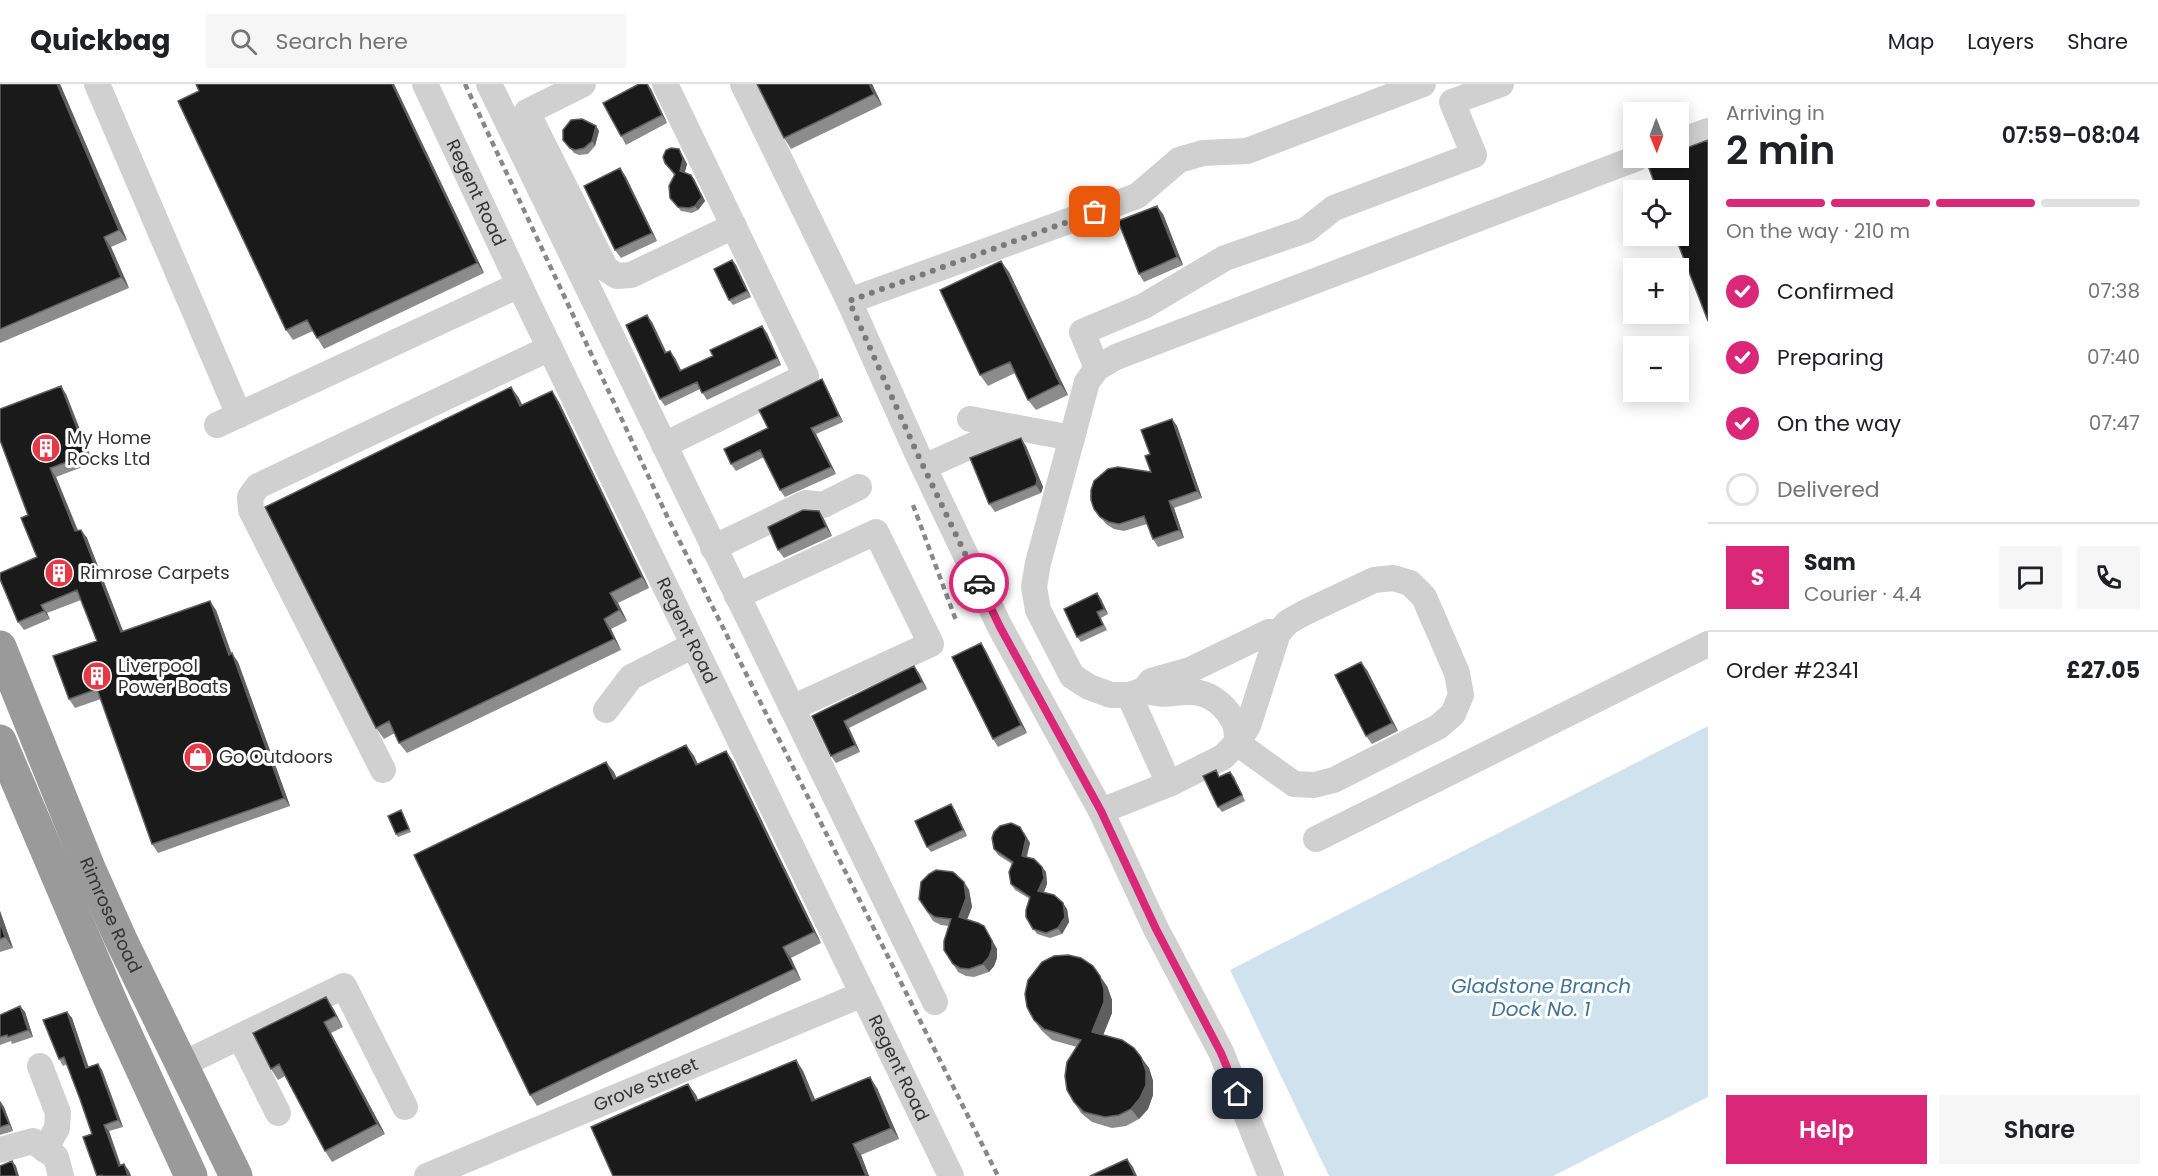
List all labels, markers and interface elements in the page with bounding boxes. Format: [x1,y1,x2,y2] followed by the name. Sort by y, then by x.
[206,14,626,68] search box
[30,21,170,60] text: Quickbag
[227,25,260,58] icon: search
[275,26,408,57] text: Search here
[1888,27,1934,56] text: Map
[1967,27,2034,56] text: Layers
[2067,27,2128,56] text: Share
[1726,99,1825,127] text: Arriving in
[1623,102,1689,168] north arrow
[1623,102,1689,402] map controls
[2002,120,2140,151] text: 07:59–08:04
[1726,123,1835,178] text: 2 min
[441,135,512,250] street label: Regent Road
[1623,180,1689,246] button: locate
[1069,186,1120,237] pin
[1078,195,1111,228] icon: bag
[1726,217,1910,245] text: On the way · 210 m
[1623,258,1689,324] button: +
[1726,275,1759,308] icon: check
[1777,276,1894,307] text: Confirmed
[2088,277,2140,305] text: 07:38
[1623,336,1689,402] button: −
[1726,341,1759,374] icon: check
[1777,342,1884,373] text: Preparing
[2087,343,2140,371] text: 07:40
[1726,407,1759,440] icon: check
[1777,408,1901,439] text: On the way
[2089,409,2140,437] text: 07:47
[67,425,151,471] place label: My Home Rocks Ltd
[30,432,62,464] building icon: My Home Rocks Ltd
[1777,474,1880,505] text: Delivered
[1999,546,2062,609] button: chat
[2077,546,2140,609] button: phone
[1804,547,1856,578] text: Sam
[949,553,1009,613] courier
[43,557,75,589] building icon: Rimrose Carpets
[80,560,230,585] place label: Rimrose Carpets
[1751,562,1764,593] text: S
[963,567,996,600] icon: car
[651,573,724,688] street label: Regent Road
[1804,580,1922,608] text: Courier · 4.4
[118,653,228,699] place label: Liverpool Power Boats
[1726,655,1859,686] text: Order #2341
[2066,655,2140,686] text: £27.05
[81,660,113,692] building icon: Liverpool Power Boats
[182,741,214,773] shop icon: Go Outdoors
[219,744,333,769] place label: Go Outdoors
[74,853,148,977] street label: Rimrose Road
[1451,972,1631,1023] water label: Gladstone Branch Dock No. 1
[863,1010,935,1125] street label: Regent Road
[589,1051,702,1117] street label: Grove Street
[1212,1068,1263,1119] pin
[1221,1077,1254,1110] icon: home
[1726,1095,1927,1164] button: Help
[1939,1095,2140,1164] button: Share

